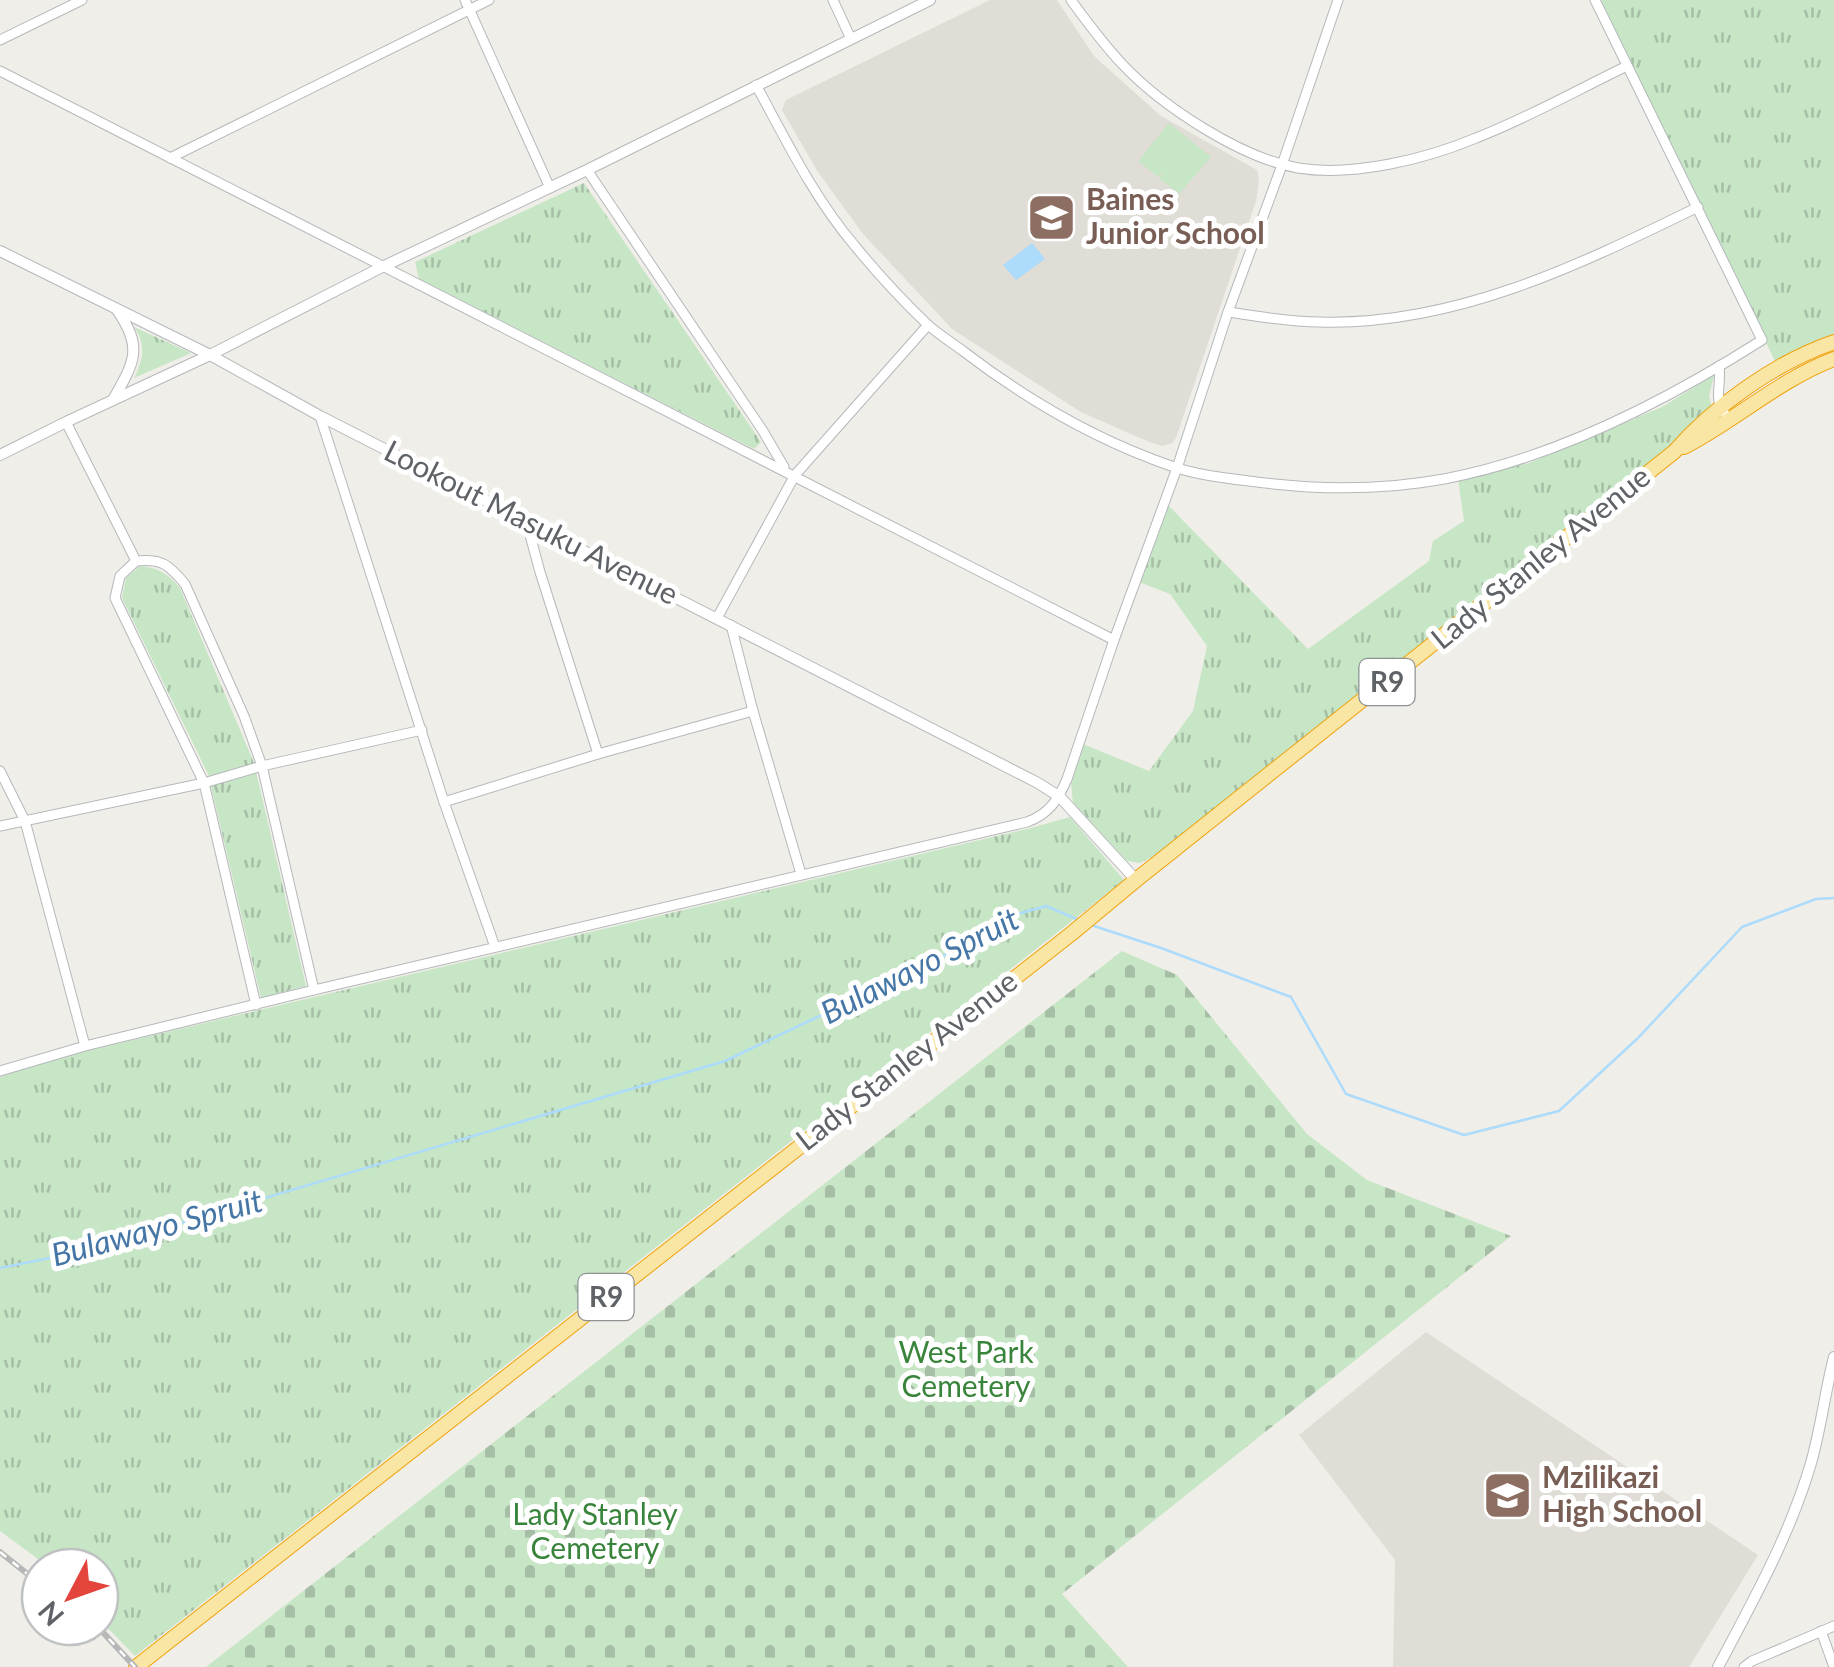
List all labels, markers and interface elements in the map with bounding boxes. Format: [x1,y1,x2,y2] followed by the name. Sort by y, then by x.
[1086,180,1265,250] place label: Baines Junior School
[1025,191,1077,243] school or university icon: Baines Junior School
[379,431,685,611] street label: Lookout Masuku Avenue
[1423,457,1656,656] street label: Lady Stanley Avenue
[1360,659,1414,705] road number: R9
[814,898,1025,1031] water label: Bulawayo Spruit
[788,962,1024,1157] street label: Lady Stanley Avenue
[47,1180,266,1273] water label: Bulawayo Spruit
[578,1274,634,1320] road number: R9
[898,1333,1034,1403] park label: West Park Cemetery
[1542,1458,1702,1528] place label: Mzilikazi High School
[1481,1469,1533,1521] school or university icon: Mzilikazi High School
[512,1495,678,1565] park label: Lady Stanley Cemetery
[20,1547,120,1647] north arrow
[30,1595,70,1633] text: N

